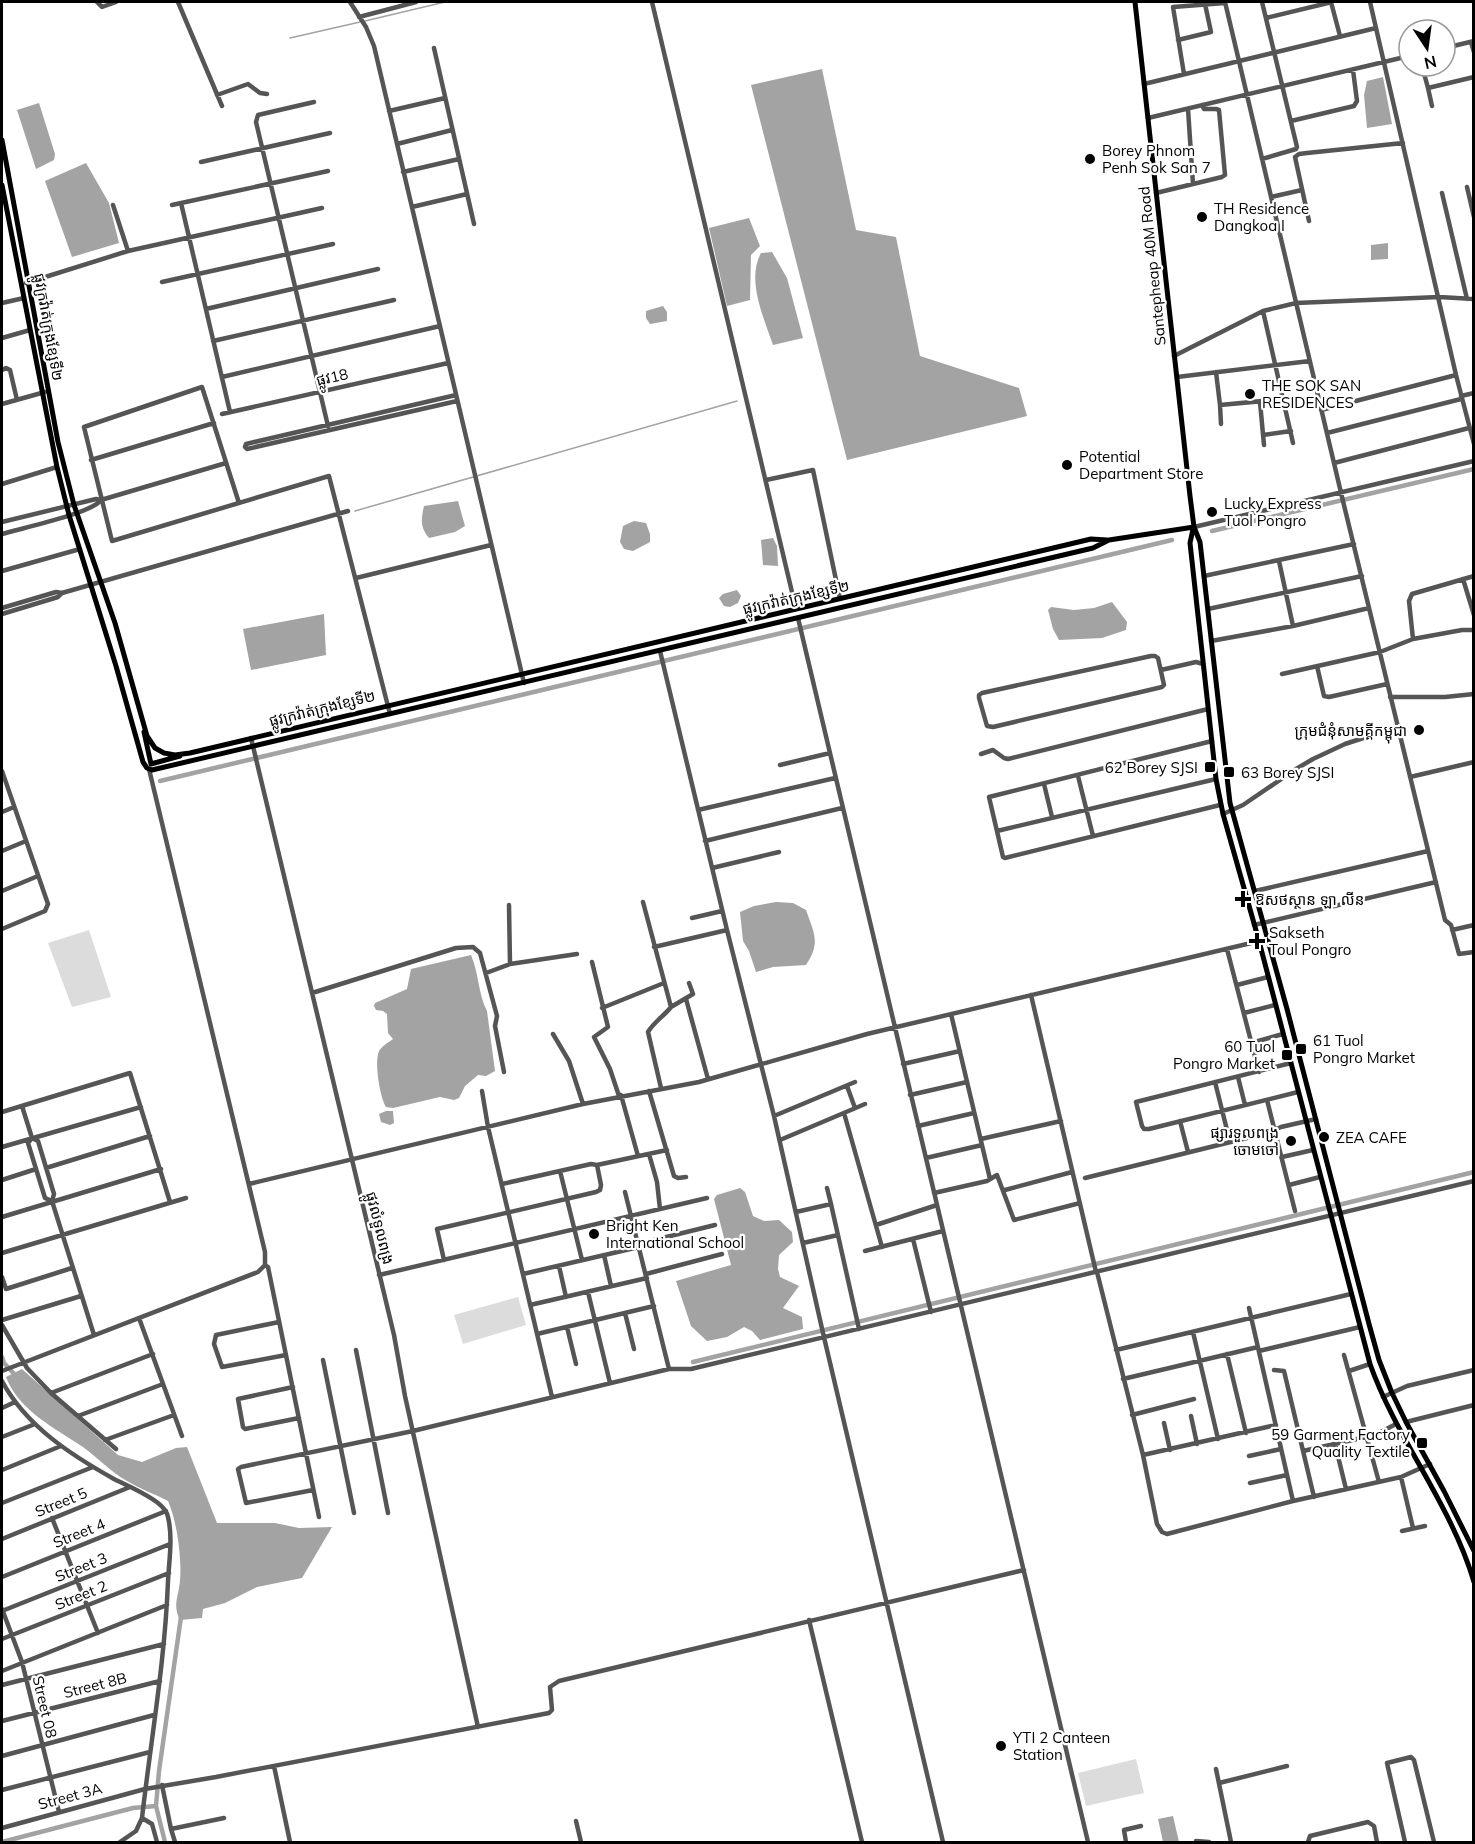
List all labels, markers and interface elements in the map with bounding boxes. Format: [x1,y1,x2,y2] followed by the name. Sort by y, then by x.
[1397,18,1457,78] north arrow
[1422,52,1439,74] text: N
[1102,141,1211,177] place label: Borey Phnom Penh Sok San 7
[1083,152,1097,166] marker: Borey Phnom Penh Sok San 7
[1134,185,1170,347] street label: Santepheap 40M Road
[1214,199,1309,235] place label: TH Residence Dangkoa I
[1195,210,1209,224] marker: TH Residence Dangkoa I
[26,272,68,383] street label: ផ្លូវក្រវ៉ាត់ក្រុងខ្សែទី២
[314,364,351,394] street label: ផ្លូវ18
[1262,376,1361,412] place label: THE SOK SAN RESIDENCES
[1243,387,1257,401] marker: THE SOK SAN RESIDENCES
[1079,447,1203,483] place label: Potential Department Store
[1060,458,1074,472] marker: Potential Department Store
[1224,494,1322,530] place label: Lucky Express Tuol Pongro
[1205,505,1219,519] marker: Lucky Express Tuol Pongro
[741,575,852,623] street label: ផ្លូវក្រវ៉ាត់ក្រុងខ្សែទី២
[267,686,378,735] street label: ផ្លូវក្រវ៉ាត់ក្រុងខ្សែទី២
[1294,721,1407,744] place label: ក្រុមជំនុំសាមគ្គីកម្ពុជា
[1412,723,1426,737] marker: ក្រុមជំនុំសាមគ្គីកម្ពុជា
[1105,758,1198,777] place label: 62 Borey SJSI
[1203,760,1217,774] marker: 62 Borey SJSI
[1241,763,1334,782] place label: 63 Borey SJSI
[1222,765,1236,779] marker: 63 Borey SJSI
[1255,890,1364,909] place label: ឱសថស្ថាន ឡា លីន
[1236,892,1250,906] marker: ឱសថស្ថាន ឡា លីន
[1269,923,1351,959] place label: Sakseth Toul Pongro
[1250,934,1264,948] marker: Sakseth Toul Pongro
[1313,1031,1415,1067] place label: 61 Tuol Pongro Market
[1173,1037,1275,1073] place label: 60 Tuol Pongro Market
[1294,1042,1308,1056] marker: 61 Tuol Pongro Market
[1280,1048,1294,1062] marker: 60 Tuol Pongro Market
[1210,1123,1279,1159] place label: ផ្សារទួលពង្រ ចោមចៅ
[1336,1128,1407,1147] place label: ZEA CAFE
[1317,1130,1331,1144] marker: ZEA CAFE
[1284,1134,1298,1148] marker: ផ្សារទួលពង្រ ចោមចៅ
[357,1190,398,1268] street label: ផ្លូវលំទួលពង្រ
[606,1216,744,1252] place label: Bright Ken International School
[587,1227,601,1241] marker: Bright Ken International School
[1271,1425,1410,1461] place label: 59 Garment Factory Quality Textile
[1415,1436,1429,1450] marker: 59 Garment Factory Quality Textile
[32,1483,90,1521] street label: Street 5
[50,1514,108,1552] street label: Street 4
[52,1548,110,1586] street label: Street 3
[52,1576,110,1614] street label: Street 2
[61,1668,129,1702] street label: Street 8B
[29,1674,61,1740] street label: Street 08
[1012,1728,1110,1764] place label: YTI 2 Canteen Station
[994,1739,1008,1753] marker: YTI 2 Canteen Station
[36,1778,104,1814] street label: Street 3A

